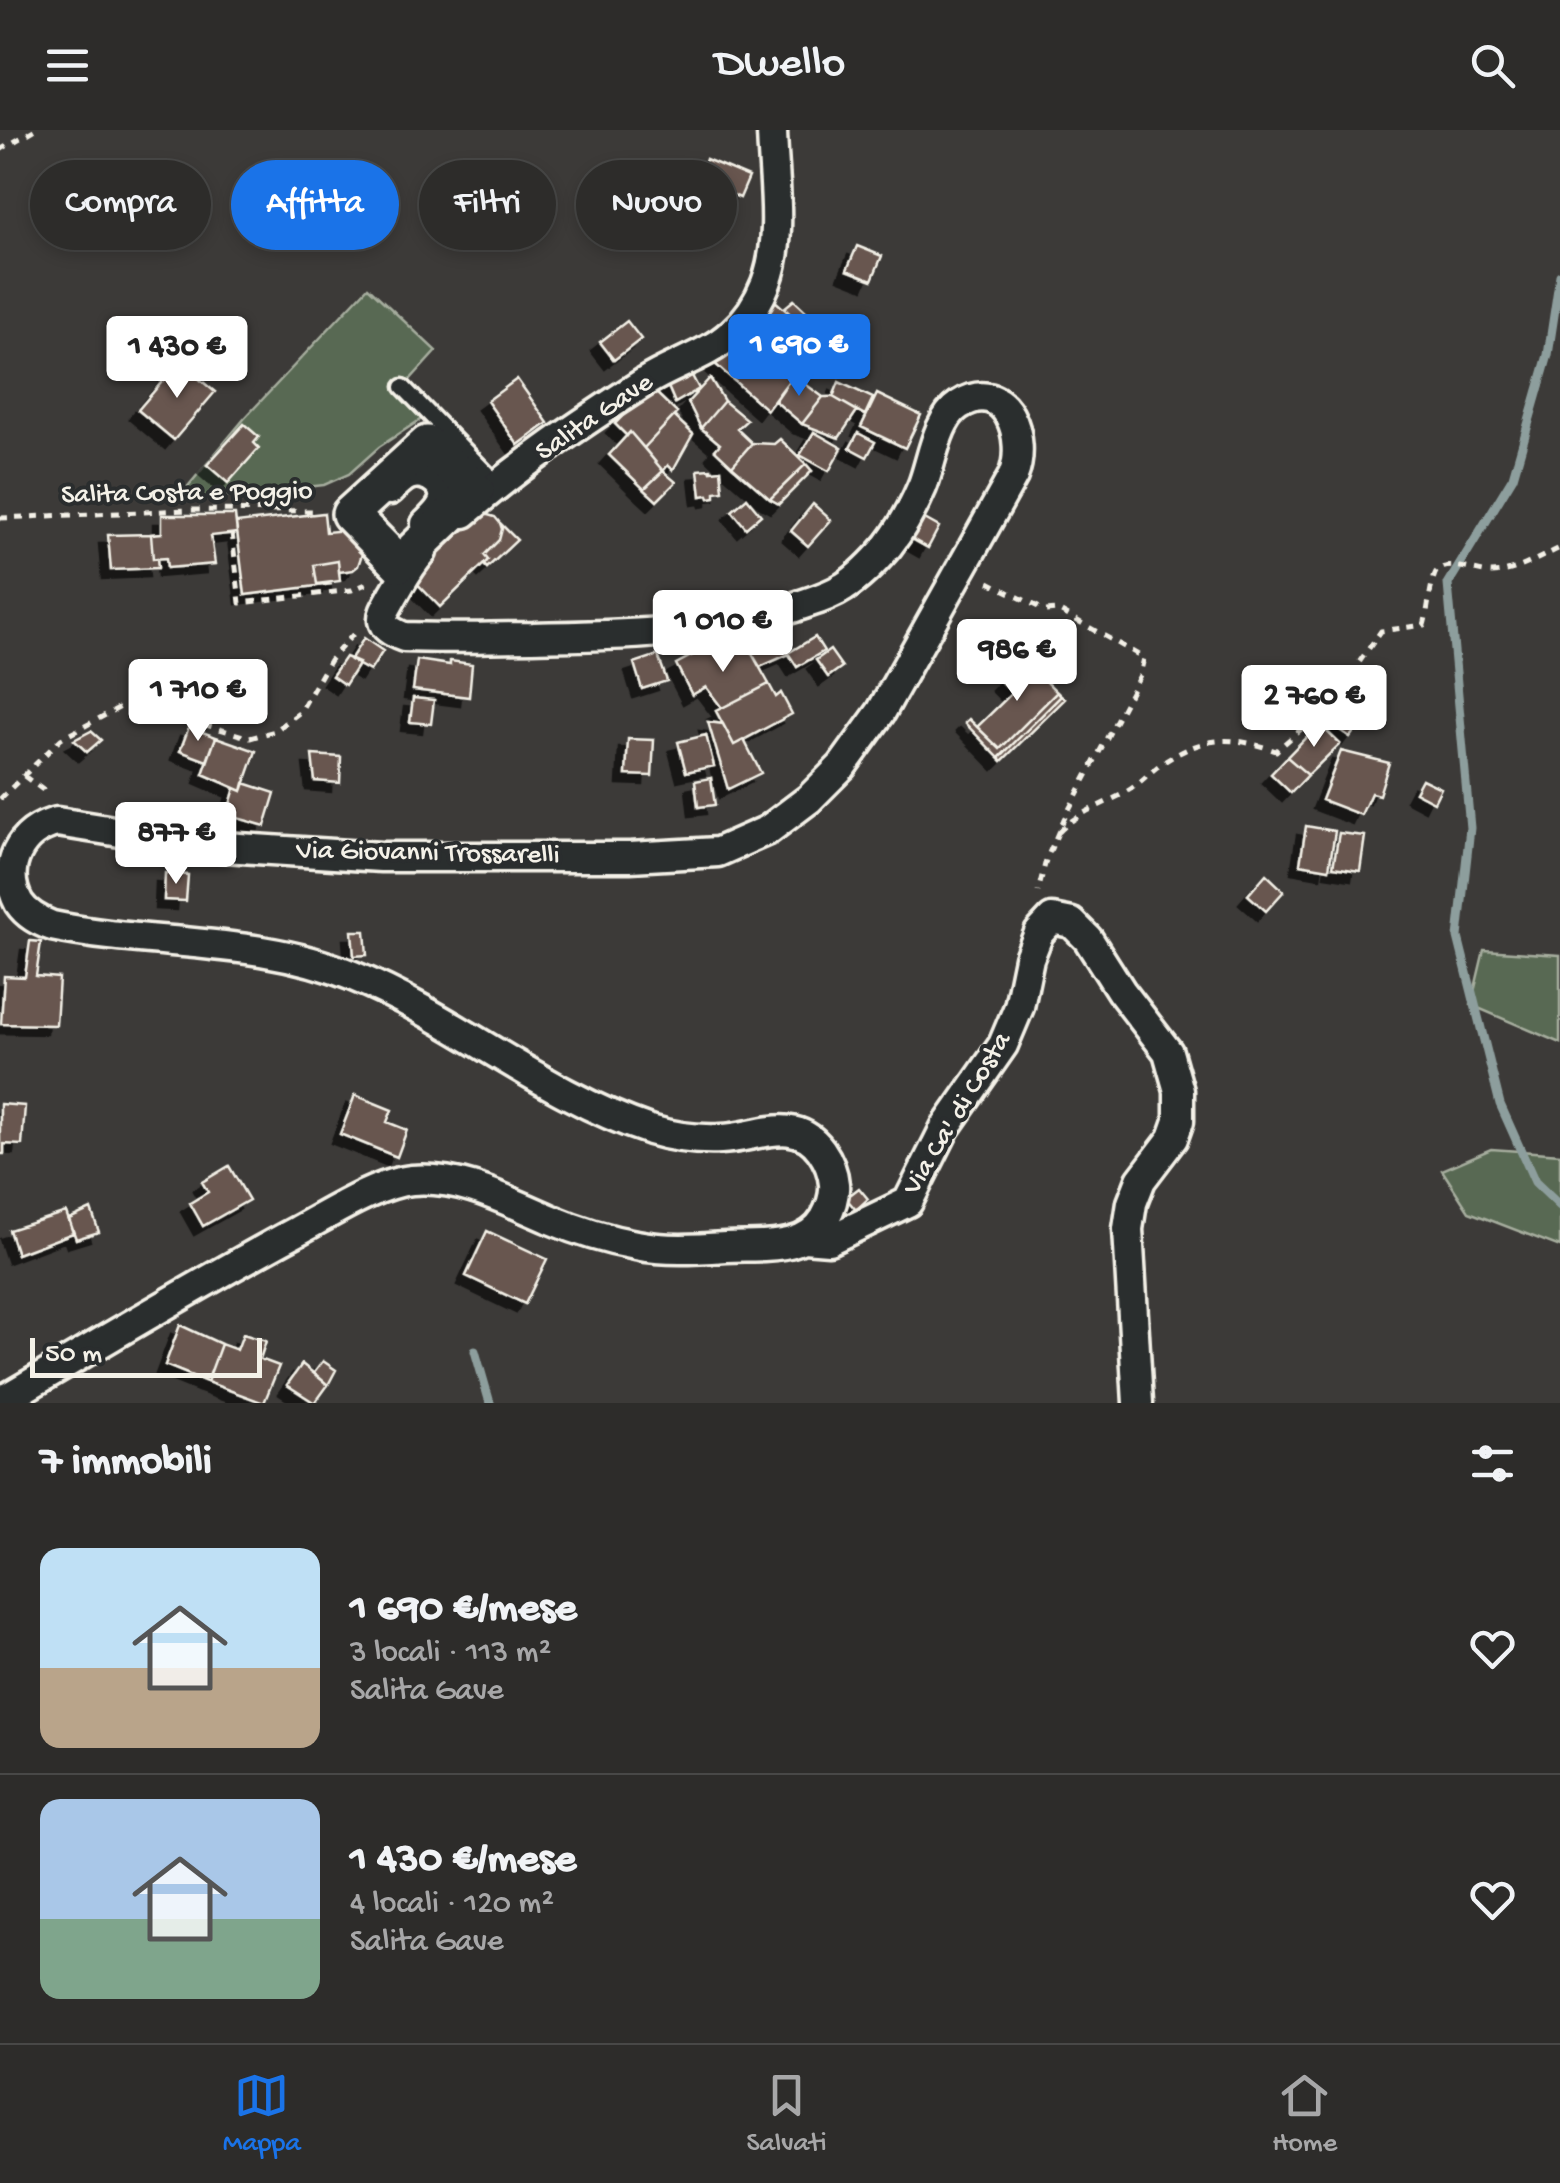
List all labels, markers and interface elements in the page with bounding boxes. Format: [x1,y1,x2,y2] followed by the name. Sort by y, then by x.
[40,38,95,93] icon: menu
[1465,38,1520,93] icon: search
[715,39,845,92] text: Dwello
[30,160,211,250] chip: Compra
[231,160,399,250] chip: Affitta
[419,160,556,250] chip: Filtri
[576,160,737,250] chip: Nuovo
[707,314,891,399] pin: 1 690 €
[85,316,269,401] pin: 1 430 €
[750,327,848,365] text: 1 690 €
[128,329,226,367] text: 1 430 €
[530,366,660,469] street label: Salita Gave
[61,475,313,513] street label: Salita Costa e Poggio
[631,590,815,675] pin: 1 010 €
[675,603,771,641] text: 1 010 €
[947,619,1087,704] pin: 986 €
[979,632,1055,670] text: 986 €
[106,659,290,744] pin: 1 710 €
[1222,665,1406,750] pin: 2 760 €
[151,672,245,710] text: 1 710 €
[1264,678,1364,716] text: 2 760 €
[106,802,246,887] pin: 877 €
[137,815,215,853] text: 877 €
[295,835,560,873] street label: Via Giovanni Trossarelli
[896,1025,1020,1202] street label: Via Ca' di Costa
[30,1333,262,1378] scale bar
[45,1339,102,1372] text: 50 m
[1465,1436,1520,1491] icon: filters
[40,1439,212,1488] text: 7 immobili
[350,1586,577,1635] text: 1 690 €/mese
[120,1588,240,1708] icon: home
[1465,1621,1520,1676] icon: heart
[350,1635,551,1673] text: 3 locali · 113 m²
[350,1673,504,1711] text: Salita Gave
[350,1837,576,1886] text: 1 430 €/mese
[120,1839,240,1959] icon: home
[1465,1872,1520,1927] icon: heart
[350,1886,554,1924] text: 4 locali · 120 m²
[350,1924,504,1962] text: Salita Gave
[223,2068,301,2161] tab: Mappa
[747,2068,827,2161] tab: Salvati
[1272,2068,1337,2161] tab: Home

